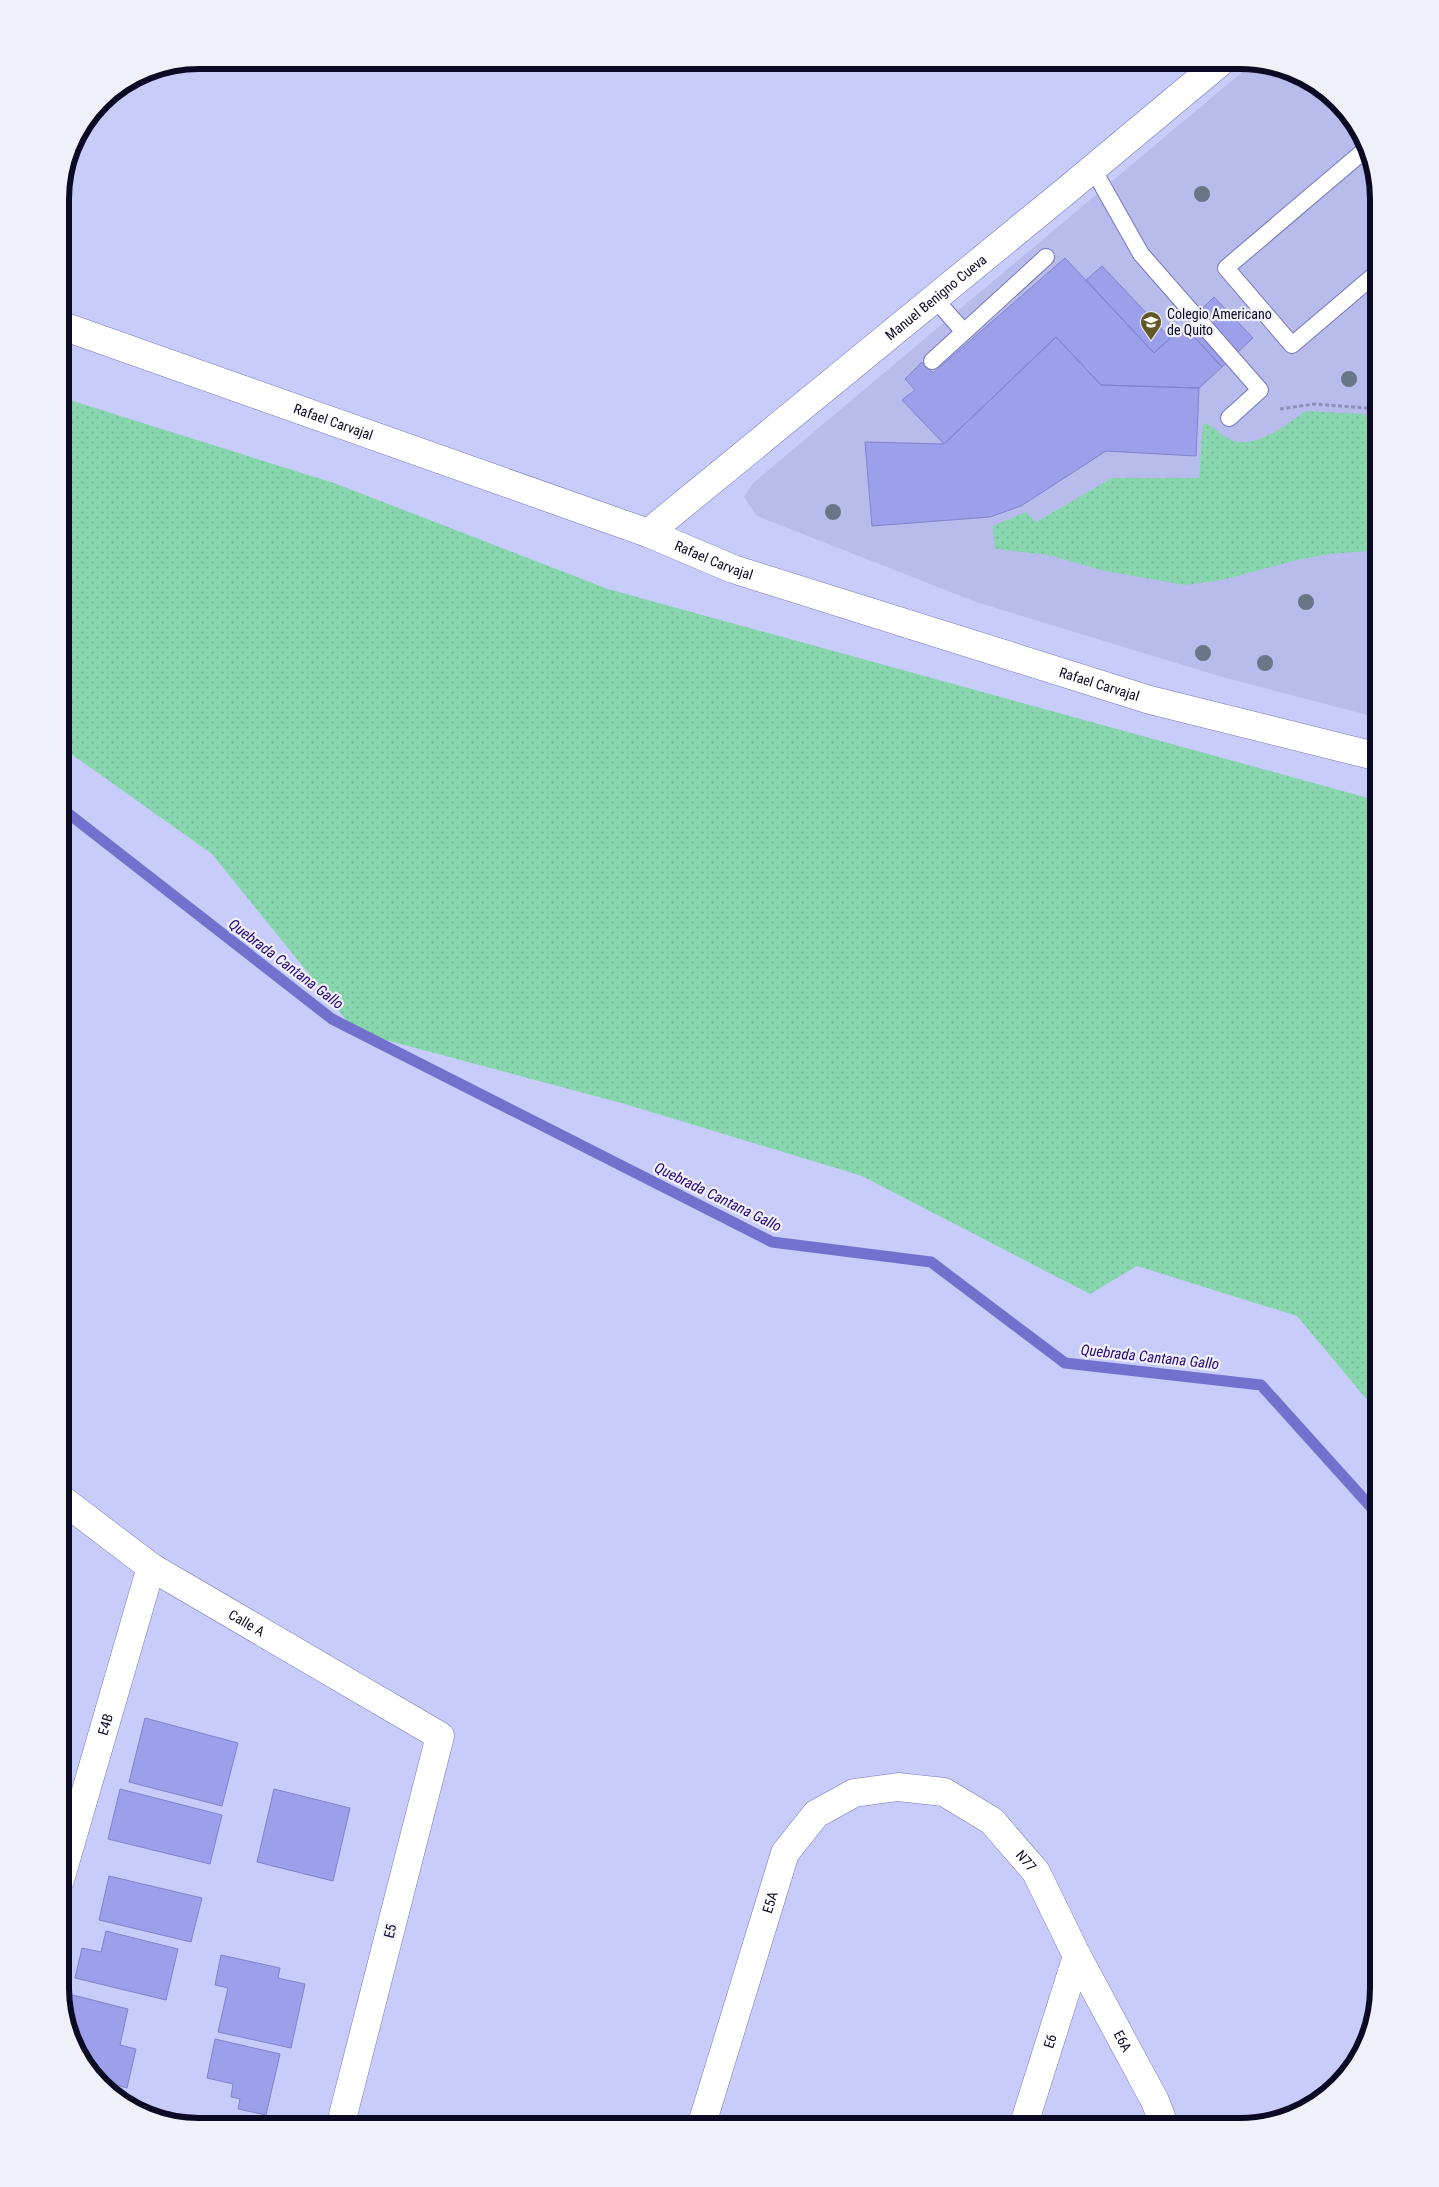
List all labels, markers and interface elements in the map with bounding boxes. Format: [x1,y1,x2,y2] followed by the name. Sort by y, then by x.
[882,251,990,343] street label: Manuel Benigno Cueva
[1167,306,1272,338] place label: Colegio Americano de Quito
[1139,310,1163,341] school or university icon: Colegio Americano de Quito
[292,400,375,443] street label: Rafael Carvajal
[672,537,755,583] street label: Rafael Carvajal
[1057,664,1141,704] street label: Rafael Carvajal
[225,915,347,1013] water label: Quebrada Cantana Gallo
[652,1158,784,1236] water label: Quebrada Cantana Gallo
[1080,1341,1220,1373] water label: Quebrada Cantana Gallo
[226,1606,267,1640] street label: Calle A
[95,1712,116,1737] street label: E4B
[1013,1847,1040,1875] street label: N77
[759,1889,781,1915] street label: E5A
[381,1922,399,1940] street label: E5
[1111,2028,1135,2055] street label: E6A
[1040,2032,1060,2050] street label: E6

